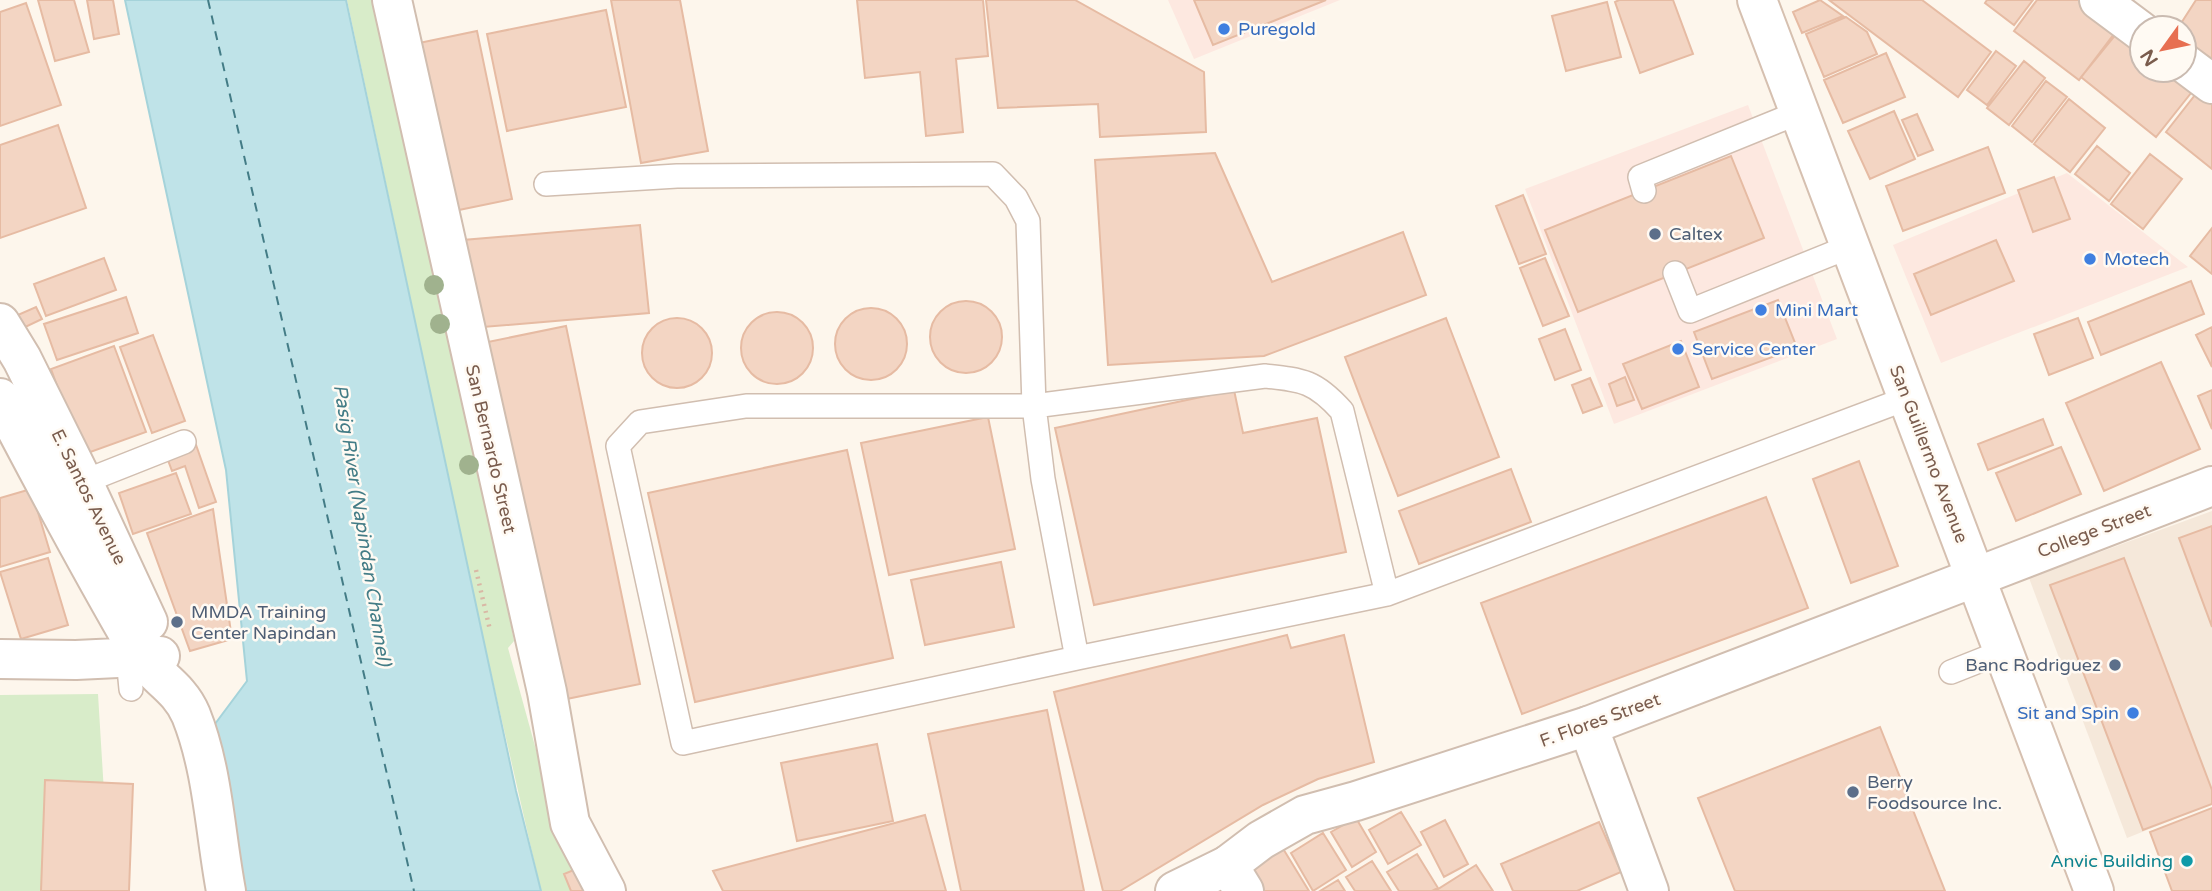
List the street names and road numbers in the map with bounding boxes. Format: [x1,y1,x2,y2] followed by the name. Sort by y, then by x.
[1885,362,1973,546] street label: San Guillermo Avenue
[461,363,521,536] street label: San Bernardo Street
[47,426,131,568] street label: E. Santos Avenue
[2034,499,2154,563] street label: College Street
[1537,688,1663,752] street label: F. Flores Street

